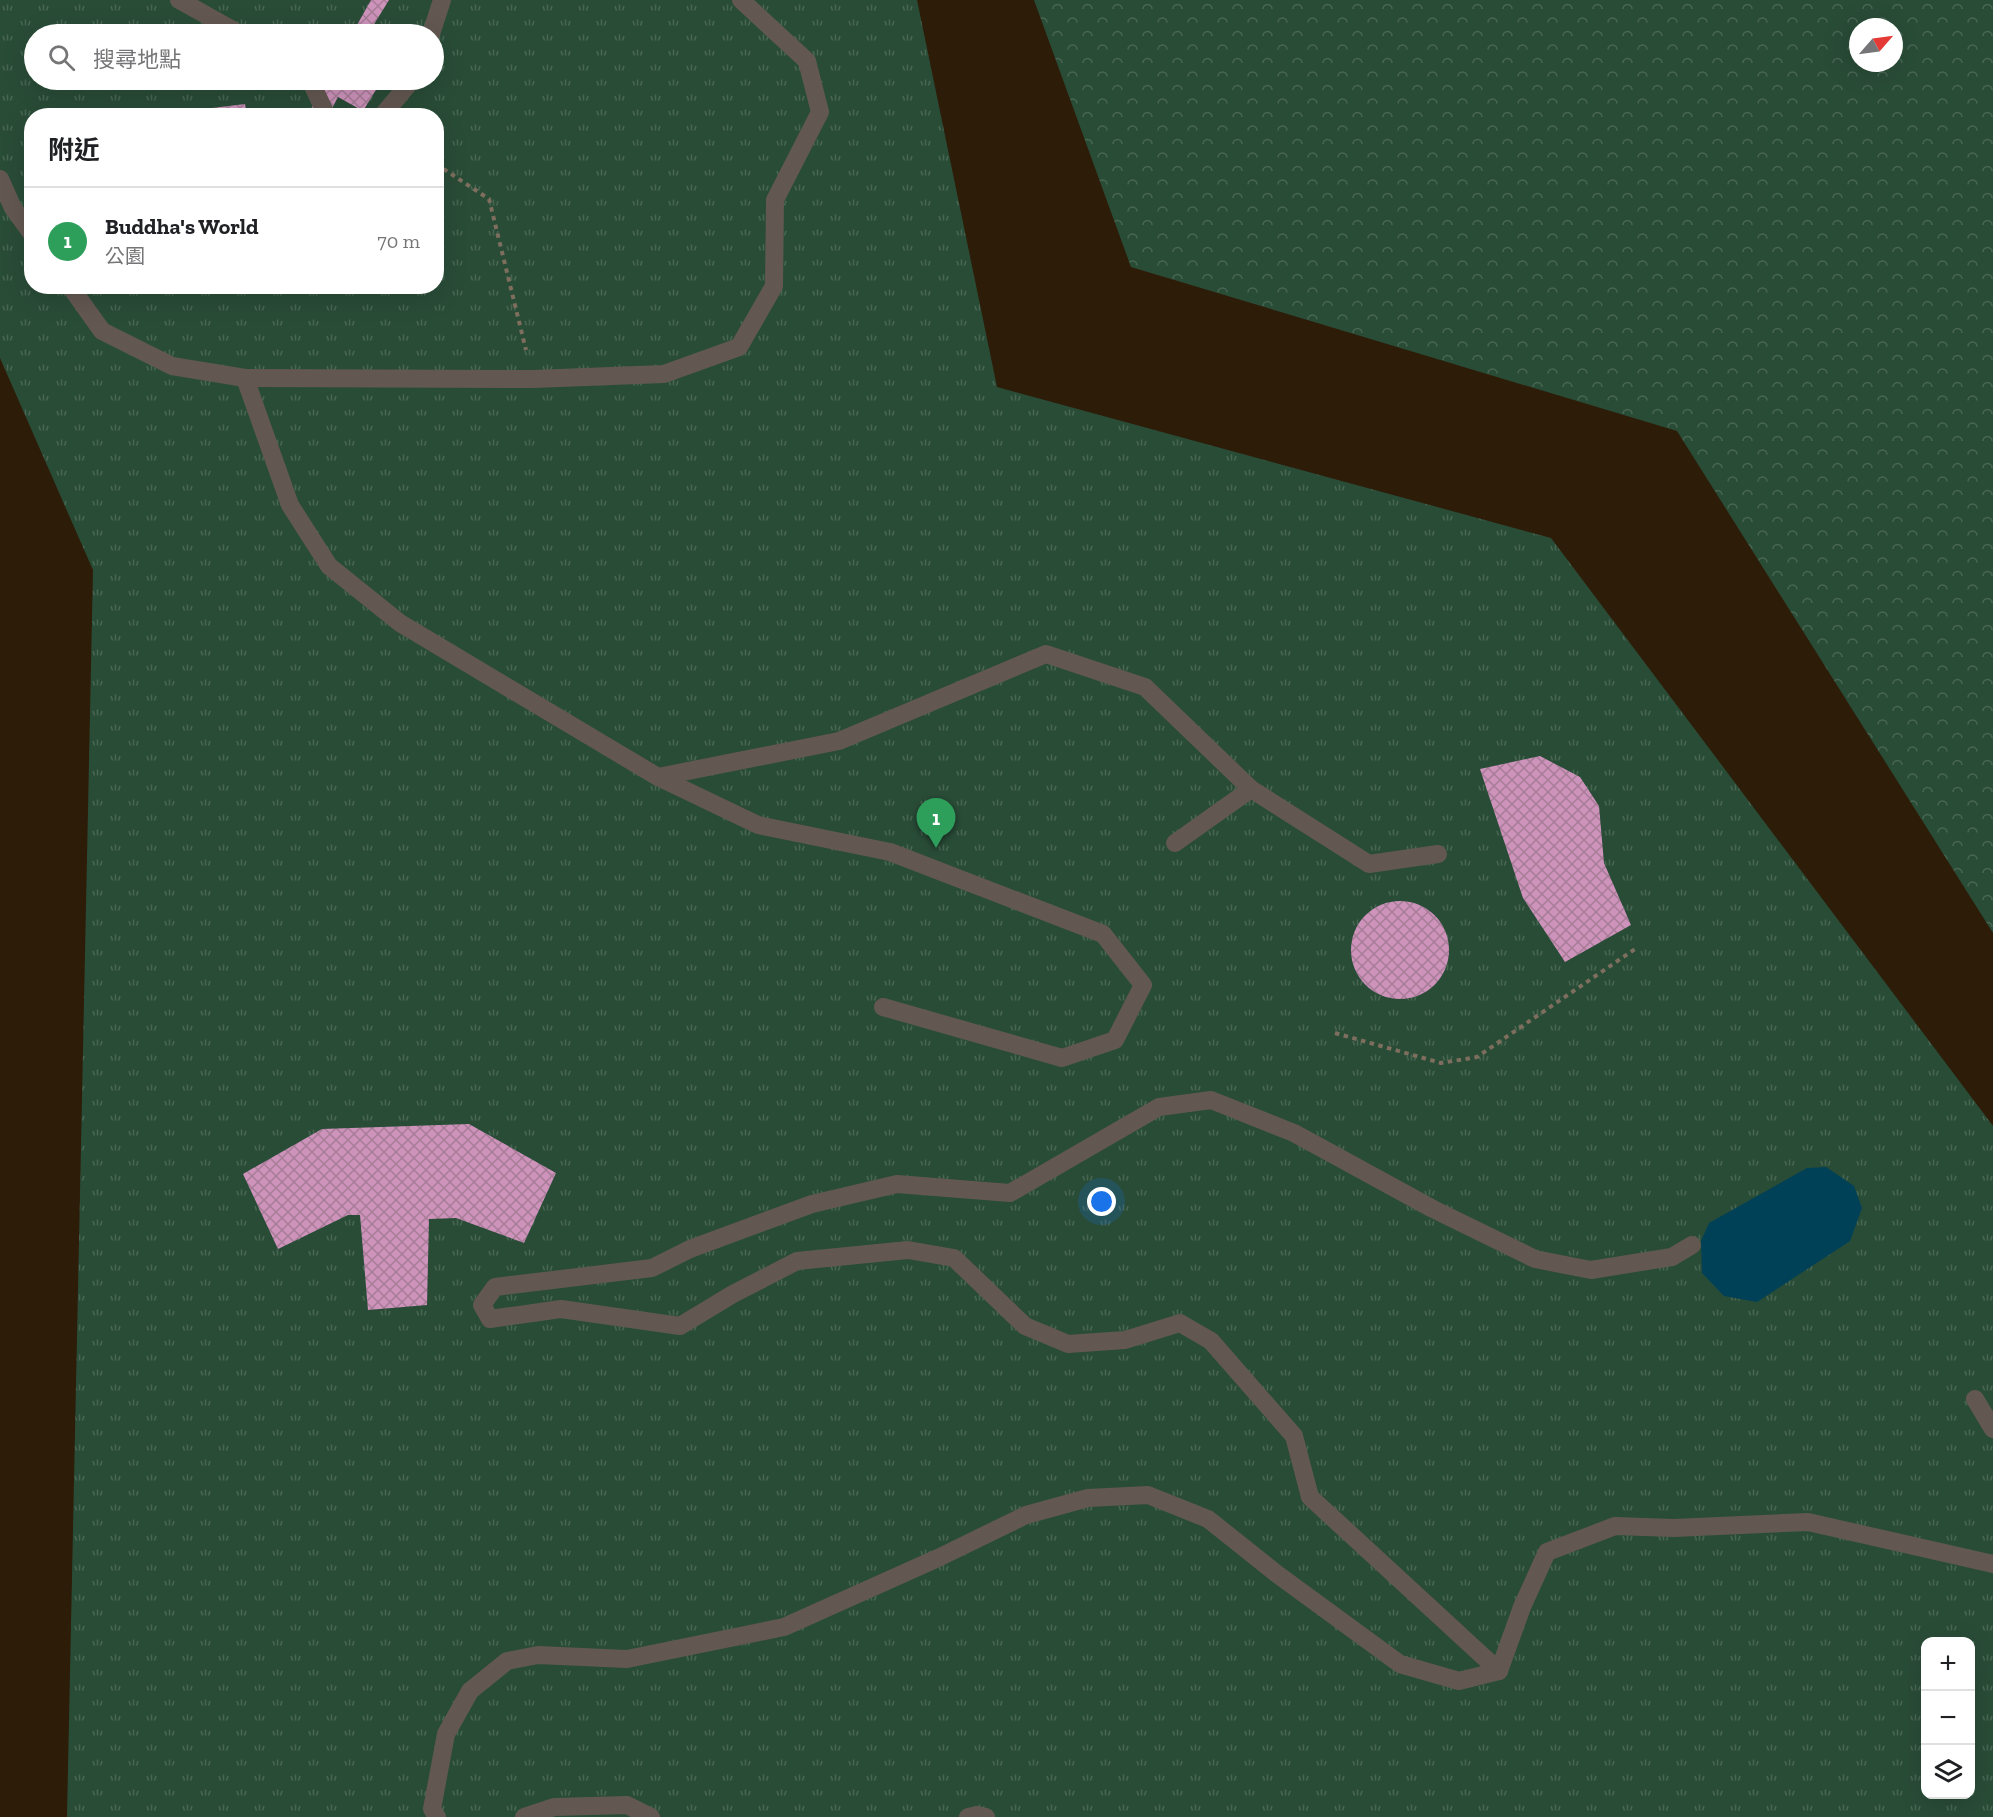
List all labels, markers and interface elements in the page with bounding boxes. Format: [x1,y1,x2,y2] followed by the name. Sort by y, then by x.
[1849,18,1903,72] north arrow
[24,24,444,90] search box
[45,41,78,74] icon: search
[93,46,181,73] text: 搜尋地點
[48,134,100,166] text: 附近
[105,213,259,240] text: Buddha's World
[63,229,72,253] text: 1
[377,229,420,253] text: 70 m
[105,244,145,268] text: 公園
[916,798,956,848] pin: 1
[1087,1187,1116,1216] your location
[1921,1637,1975,1799] map controls
[1921,1637,1975,1691] button: +
[1921,1691,1975,1745] button: −
[1921,1745,1975,1799] button: layers

